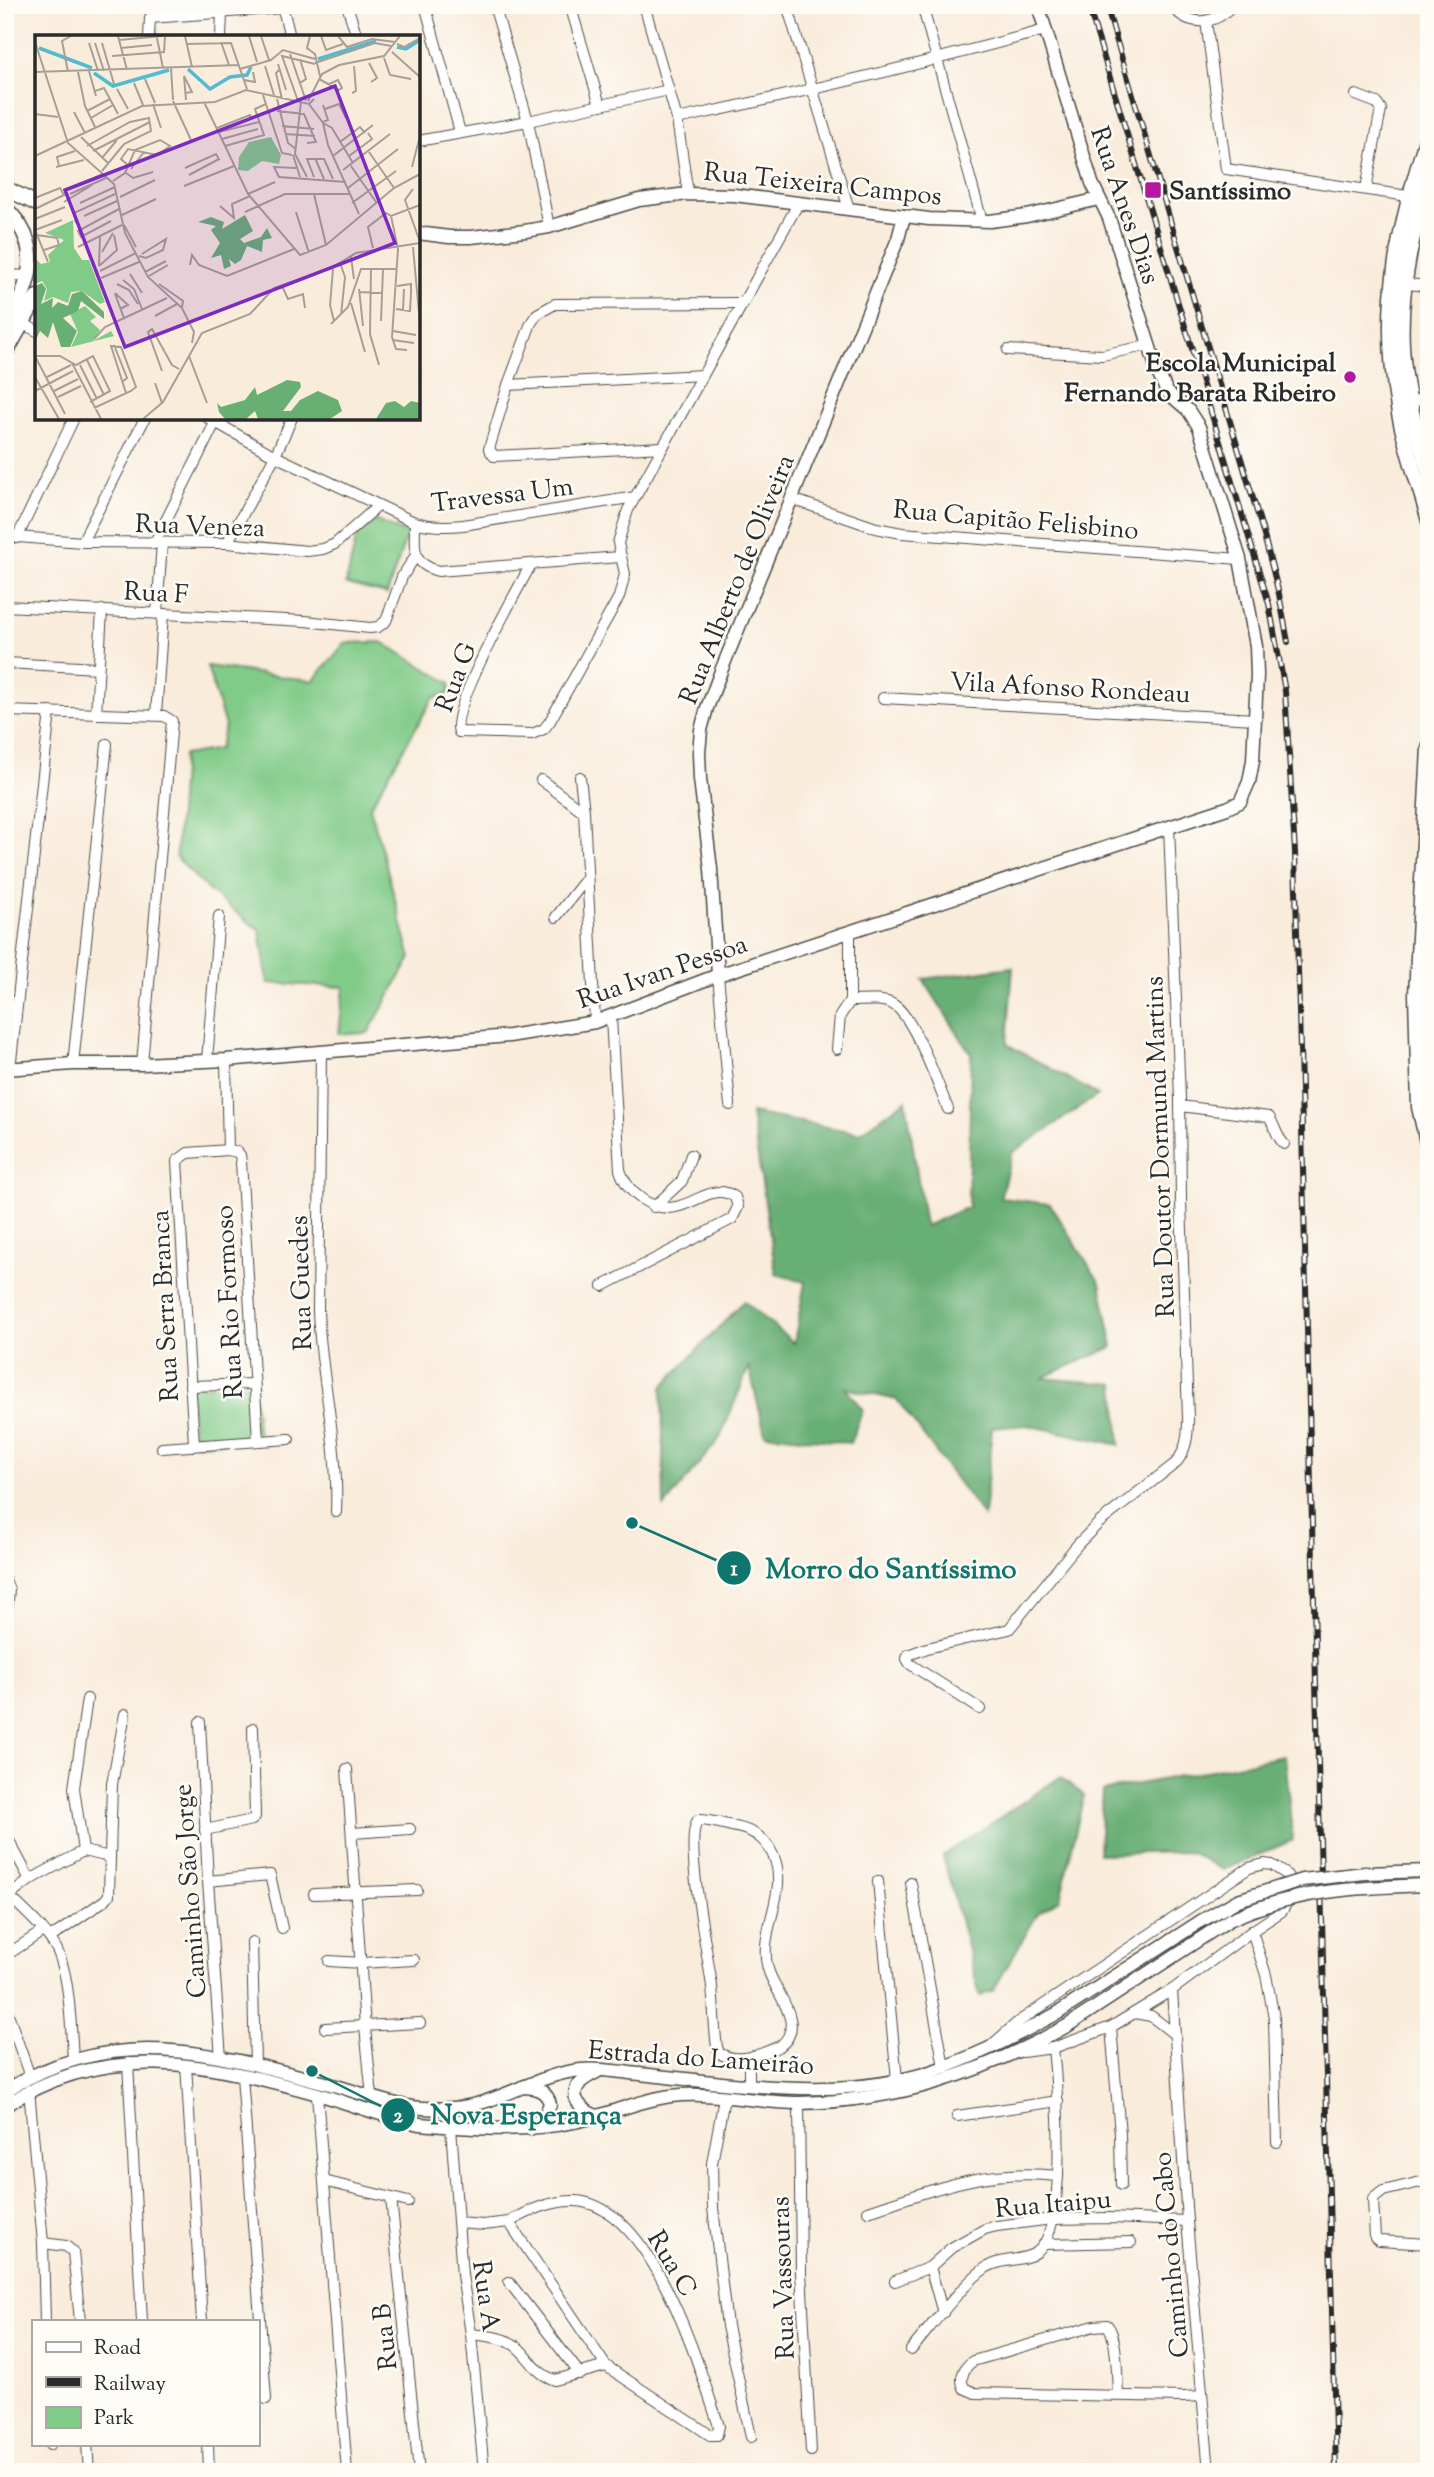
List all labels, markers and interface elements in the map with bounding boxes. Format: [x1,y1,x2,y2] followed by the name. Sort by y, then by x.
[35,35,420,420] inset map
[1079,122,1168,290] street label: Rua Anes Dias
[702,155,944,216] street label: Rua Teixeira Campos
[1169,174,1291,211] place label: Santíssimo
[1143,180,1163,200] marker: Santíssimo
[1064,346,1337,413] place label: Escola Municipal Fernando Barata Ribeiro
[1342,369,1358,385] marker: Escola Municipal Fernando Barata Ribeiro
[671,449,805,710] street label: Rua Alberto de Oliveira
[429,469,576,524] street label: Travessa Um
[892,492,1140,551] street label: Rua Capitão Felisbino
[134,507,266,548] street label: Rua Veneza
[123,574,189,615] street label: Rua F
[427,638,487,718] street label: Rua G
[949,665,1191,714] street label: Vila Afonso Rondeau
[573,927,753,1020] street label: Rua Ivan Pessoa
[1137,975,1186,1318] street label: Rua Doutor Dormund Martins
[207,1204,254,1400] street label: Rua Rio Formoso
[143,1209,190,1403] street label: Rua Serra Branca
[282,1215,323,1351] street label: Rua Guedes
[716,1543,1031,1592] callout: Morro do Santíssimo
[765,1551,1017,1591] text: Morro do Santíssimo
[730,1555,738,1585] text: 1
[166,1782,217,1999] street label: Caminho São Jorge
[587,2033,815,2086] street label: Estrada do Lameirão
[381,2090,635,2139] callout: Nova Esperança
[430,2097,622,2137] text: Nova Esperança
[393,2102,403,2132] text: 2
[1145,2150,1200,2359] street label: Caminho do Cabo
[994,2182,1113,2229] street label: Rua Itaipu
[763,2196,806,2360] street label: Rua Vassouras
[637,2224,705,2304] street label: Rua C
[461,2258,508,2334] street label: Rua A
[365,2302,408,2372] street label: Rua B
[32,2320,259,2446] legend
[94,2334,141,2364] text: Road
[94,2370,166,2400] text: Railway
[94,2404,135,2434] text: Park

